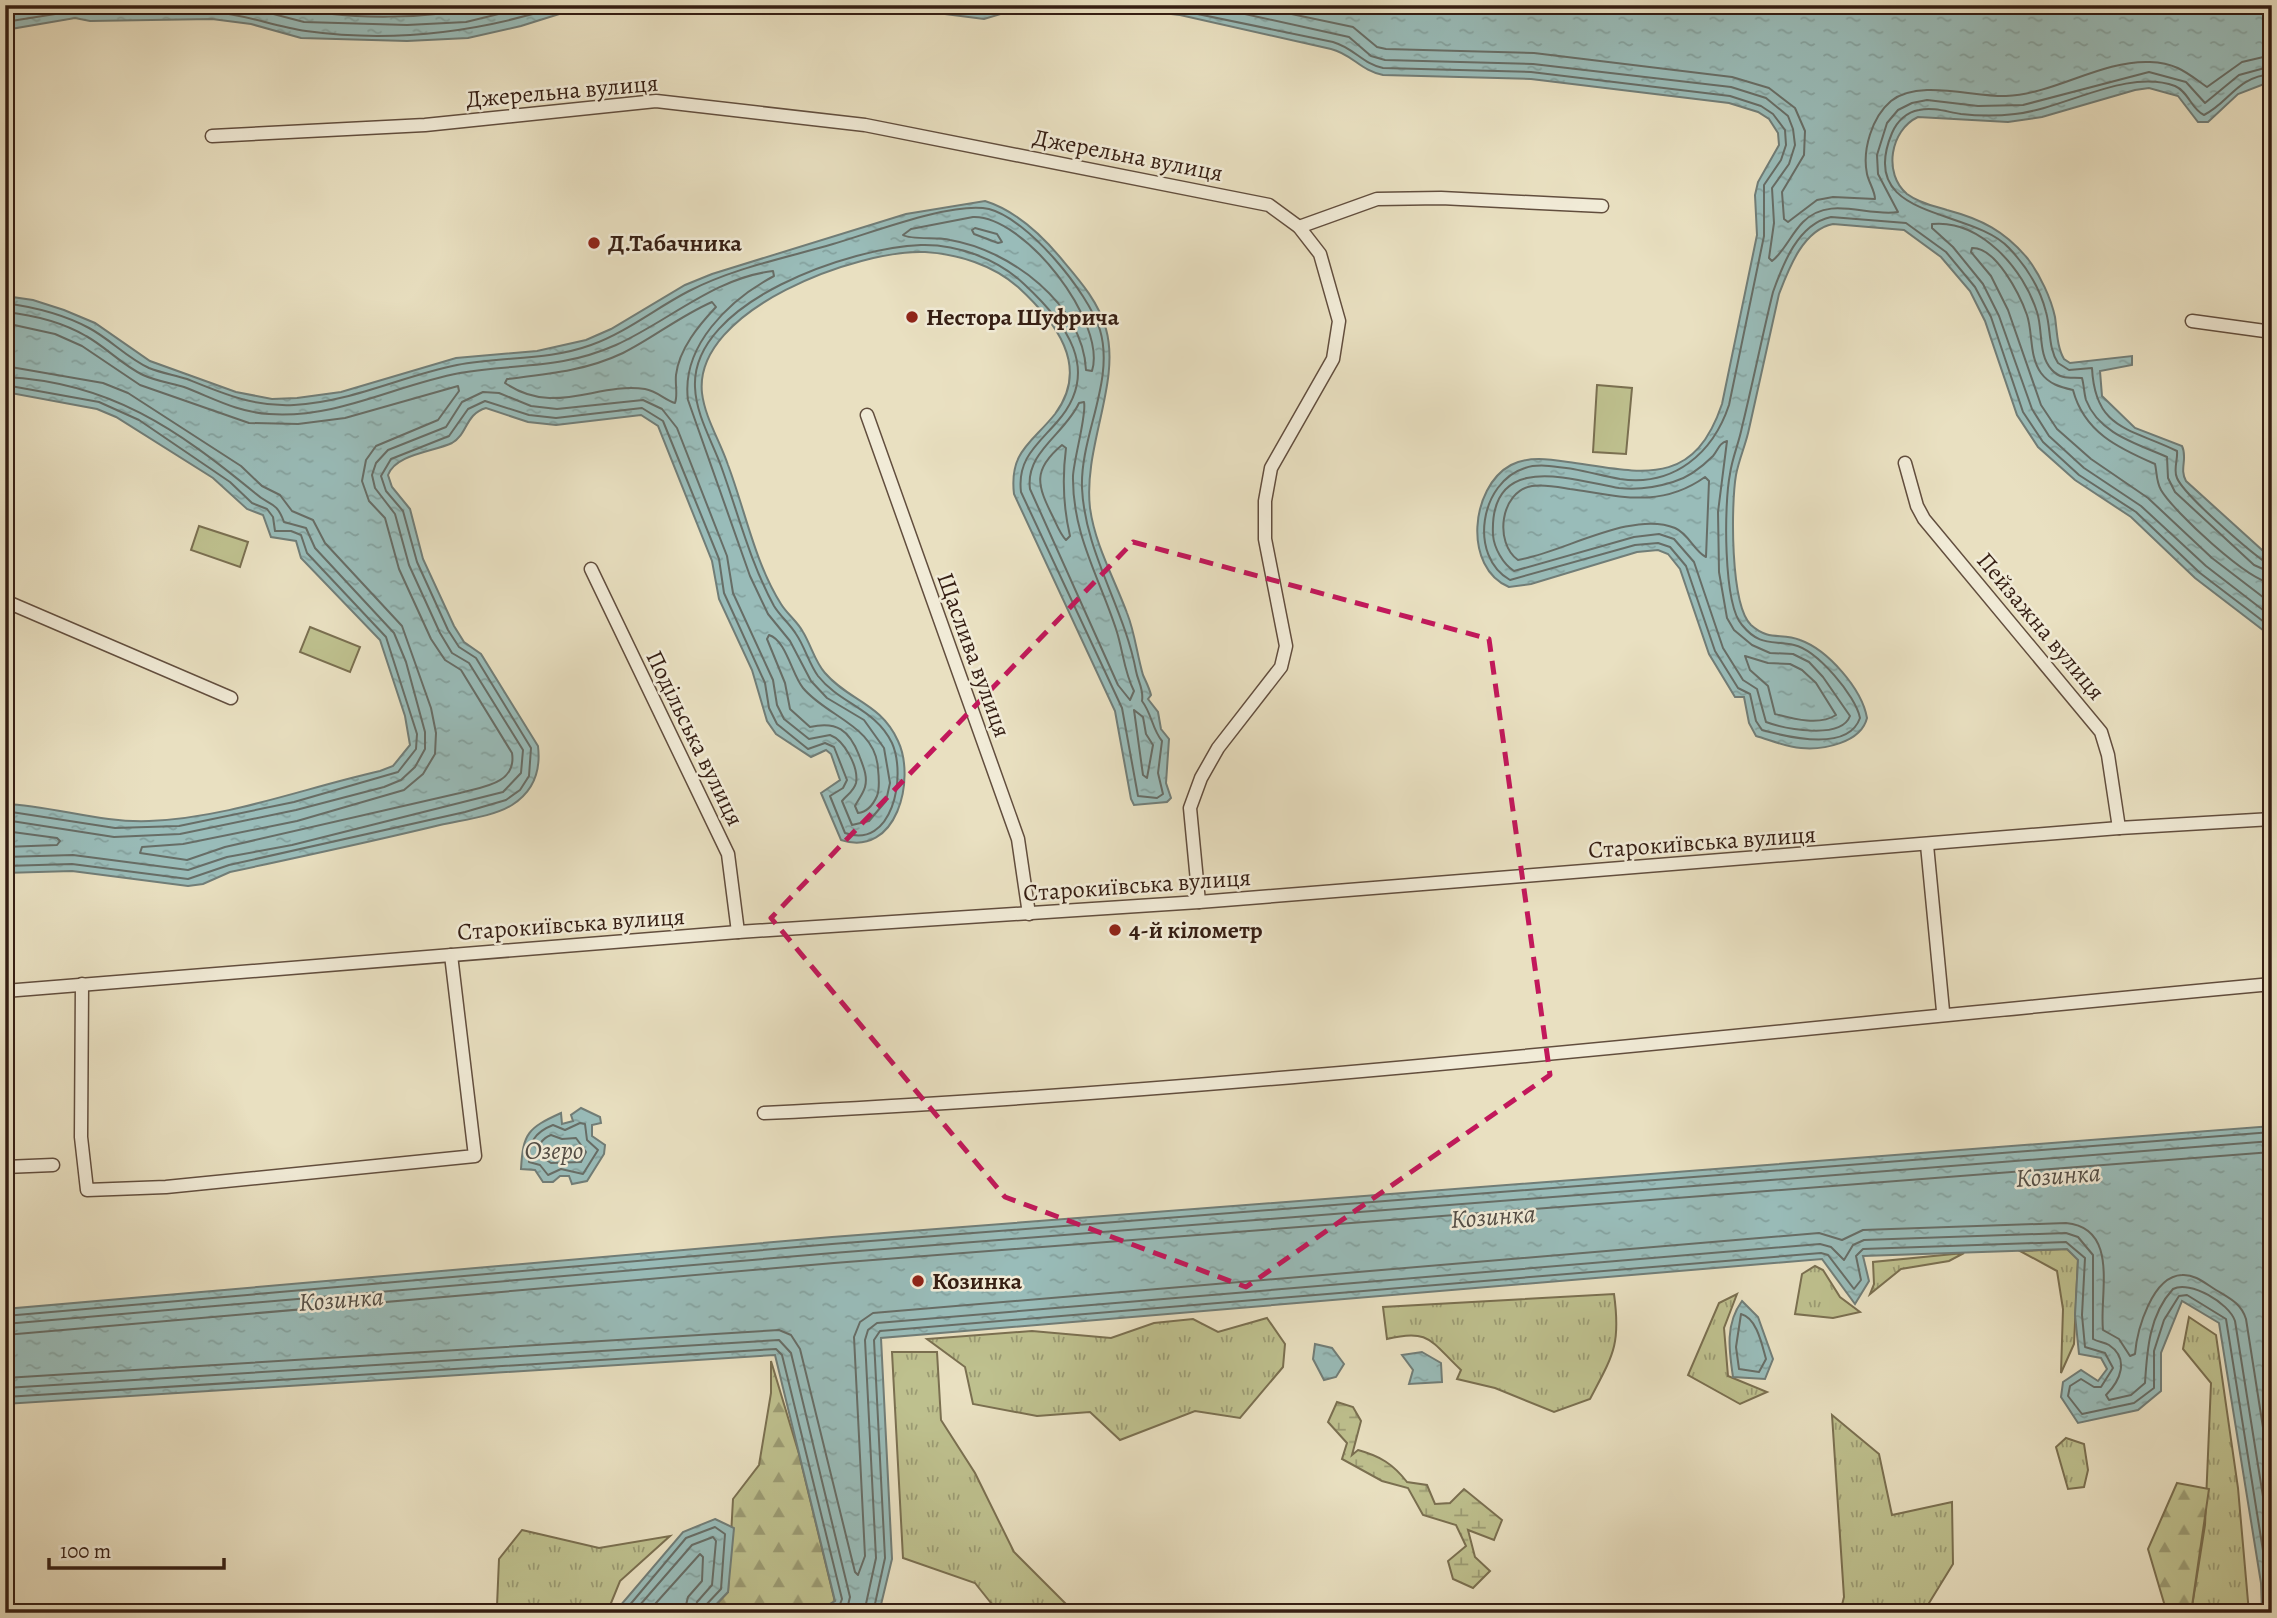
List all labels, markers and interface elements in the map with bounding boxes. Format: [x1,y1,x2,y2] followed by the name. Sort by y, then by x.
[465,67,659,115] street label: Джерельна вулиця
[1030,121,1226,189] street label: Джерельна вулиця
[608,227,743,259] place label: Д.Табачника
[586,235,602,251] marker: Д.Табачника
[926,301,1120,333] place label: Нестора Шуфрича
[904,309,920,325] marker: Нестора Шуфрича
[1970,545,2112,707] street label: Пейзажна вулиця
[929,568,1019,742] street label: Щаслива вулиця
[639,645,751,831] street label: Подільська вулиця
[1587,818,1817,866] street label: Старокиївська вулиця
[1022,861,1252,909] street label: Старокиївська вулиця
[456,900,686,948] street label: Старокиївська вулиця
[1129,914,1263,946] place label: 4-й кілометр
[1107,922,1123,938] marker: 4-й кілометр
[525,1133,583,1168] water label: Озеро
[2014,1155,2102,1196] water label: Козинка
[1449,1196,1537,1237] water label: Козинка
[932,1265,1023,1297] place label: Козинка
[910,1273,926,1289] marker: Козинка
[297,1279,385,1320] water label: Козинка
[49,1527,224,1571] scale bar
[60,1537,111,1565] text: 100 m

